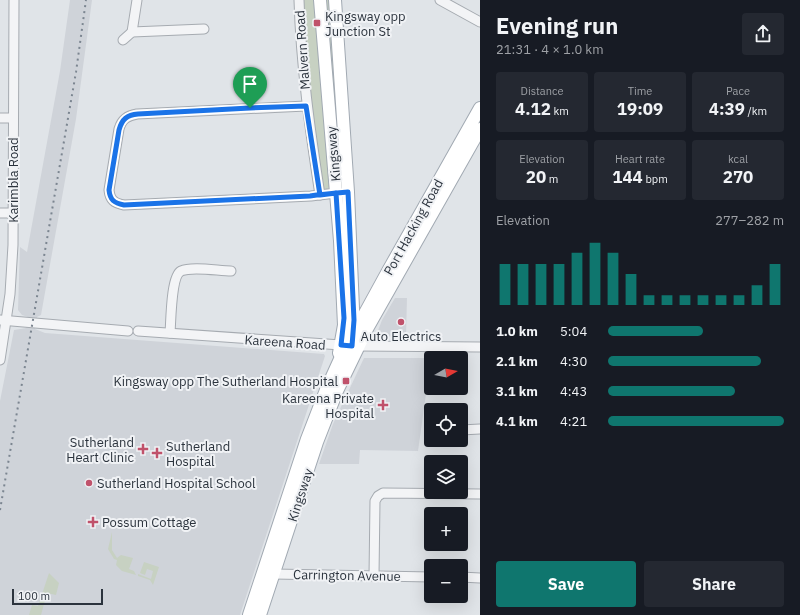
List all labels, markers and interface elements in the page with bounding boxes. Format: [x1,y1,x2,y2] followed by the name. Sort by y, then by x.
[325,8,406,40] place label: Kingsway opp Junction St
[291,10,314,90] street label: Malvern Road
[496,11,618,40] text: Evening run
[742,13,784,55] button: share
[312,18,322,28] marker: Kingsway opp Junction St
[496,41,604,58] text: 21:31 · 4 × 1.0 km
[233,67,267,108] pin
[239,73,261,95] icon: arrive
[521,84,563,98] text: Distance
[628,84,652,98] text: Time
[726,84,750,98] text: Pace
[515,98,551,120] text: 4.12
[617,98,663,120] text: 19:09
[709,98,745,120] text: 4:39
[551,104,569,118] text: km
[745,104,767,118] text: /km
[323,125,344,182] street label: Kingsway
[5,137,22,223] street label: Karimbla Road
[519,152,565,166] text: Elevation
[615,152,665,166] text: Heart rate
[728,152,748,166] text: kcal
[526,166,546,188] text: 20
[612,166,643,188] text: 144
[723,166,753,188] text: 270
[546,172,558,186] text: m
[643,172,668,186] text: bpm
[380,176,447,278] street label: Port Hacking Road
[496,212,550,229] text: Elevation
[715,212,784,229] text: 277–282 m
[396,317,406,327] marker: Auto Electrics
[496,323,538,340] text: 1.0 km
[560,323,587,340] text: 5:04
[361,328,441,345] place label: Auto Electrics
[244,331,326,354] street label: Kareena Road
[424,351,468,395] north arrow
[424,351,468,603] map controls
[496,353,538,370] text: 2.1 km
[560,353,587,370] text: 4:30
[113,373,338,390] place label: Kingsway opp The Sutherland Hospital
[341,376,351,386] marker: Kingsway opp The Sutherland Hospital
[496,383,538,400] text: 3.1 km
[560,383,587,400] text: 4:43
[282,390,374,422] place label: Kareena Private Hospital
[377,399,389,411] marker: Kareena Private Hospital
[424,403,468,447] button: locate
[496,413,538,430] text: 4.1 km
[560,413,587,430] text: 4:21
[66,434,134,466] place label: Sutherland Heart Clinic
[166,438,230,470] place label: Sutherland Hospital
[137,443,149,455] marker: Sutherland Heart Clinic
[151,447,163,459] marker: Sutherland Hospital
[424,455,468,499] button: layers
[284,466,317,524] street label: Kingsway
[97,475,256,492] place label: Sutherland Hospital School
[84,478,94,488] marker: Sutherland Hospital School
[424,507,468,551] button: +
[102,514,197,531] place label: Possum Cottage
[87,516,99,528] marker: Possum Cottage
[424,559,468,603] button: −
[496,561,636,607] button: Save
[644,561,784,607] button: Share
[293,566,401,585] street label: Carrington Avenue
[12,587,103,606] scale bar
[18,589,50,603] text: 100 m

